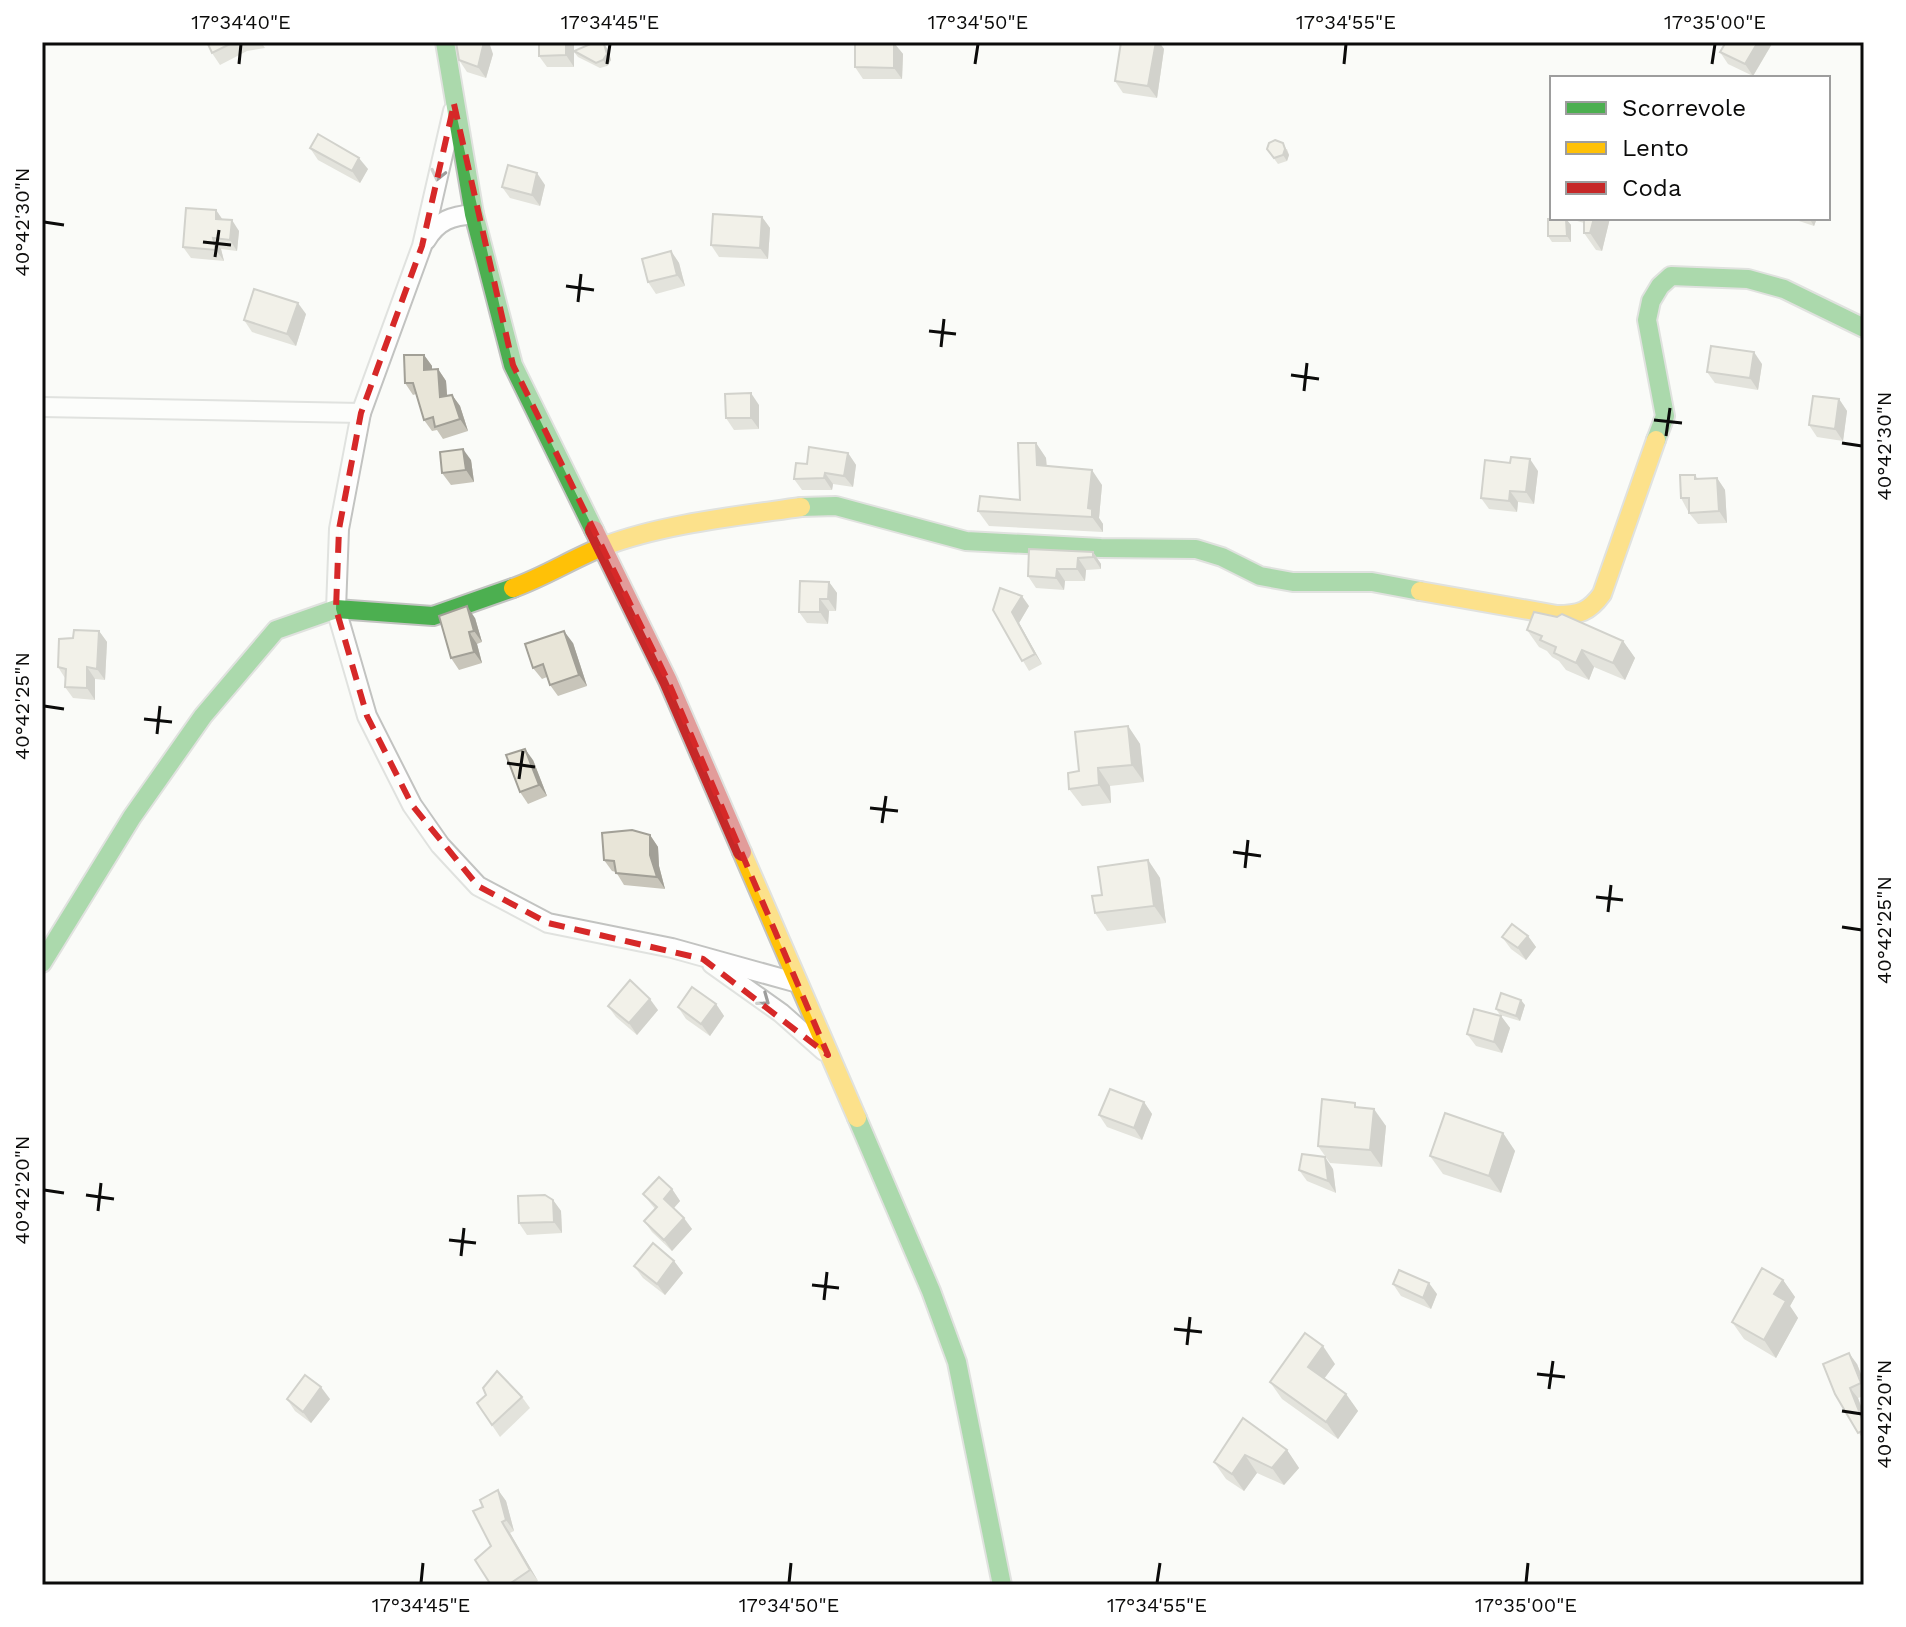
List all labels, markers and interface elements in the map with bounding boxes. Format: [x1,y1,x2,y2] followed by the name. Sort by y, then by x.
[191,10,291,34] text: 17°34'40"E
[561,10,659,34] text: 17°34'45"E
[928,10,1028,34] text: 17°34'50"E
[1296,10,1396,34] text: 17°34'55"E
[1664,10,1766,34] text: 17°35'00"E
[1550,76,1830,220] legend
[1622,94,1746,122] text: Scorrevole
[1622,134,1689,162] text: Lento
[10,168,34,276] text: 40°42'30"N
[430,168,447,182] one-way arrow
[1622,174,1682,202] text: Coda
[1872,392,1896,500] text: 40°42'30"N
[10,652,34,760] text: 40°42'25"N
[1872,876,1896,984] text: 40°42'25"N
[755,991,769,1005] one-way arrow
[10,1136,34,1244] text: 40°42'20"N
[1872,1360,1896,1468] text: 40°42'20"N
[372,1593,470,1617] text: 17°34'45"E
[739,1593,839,1617] text: 17°34'50"E
[1107,1593,1207,1617] text: 17°34'55"E
[1475,1593,1577,1617] text: 17°35'00"E

